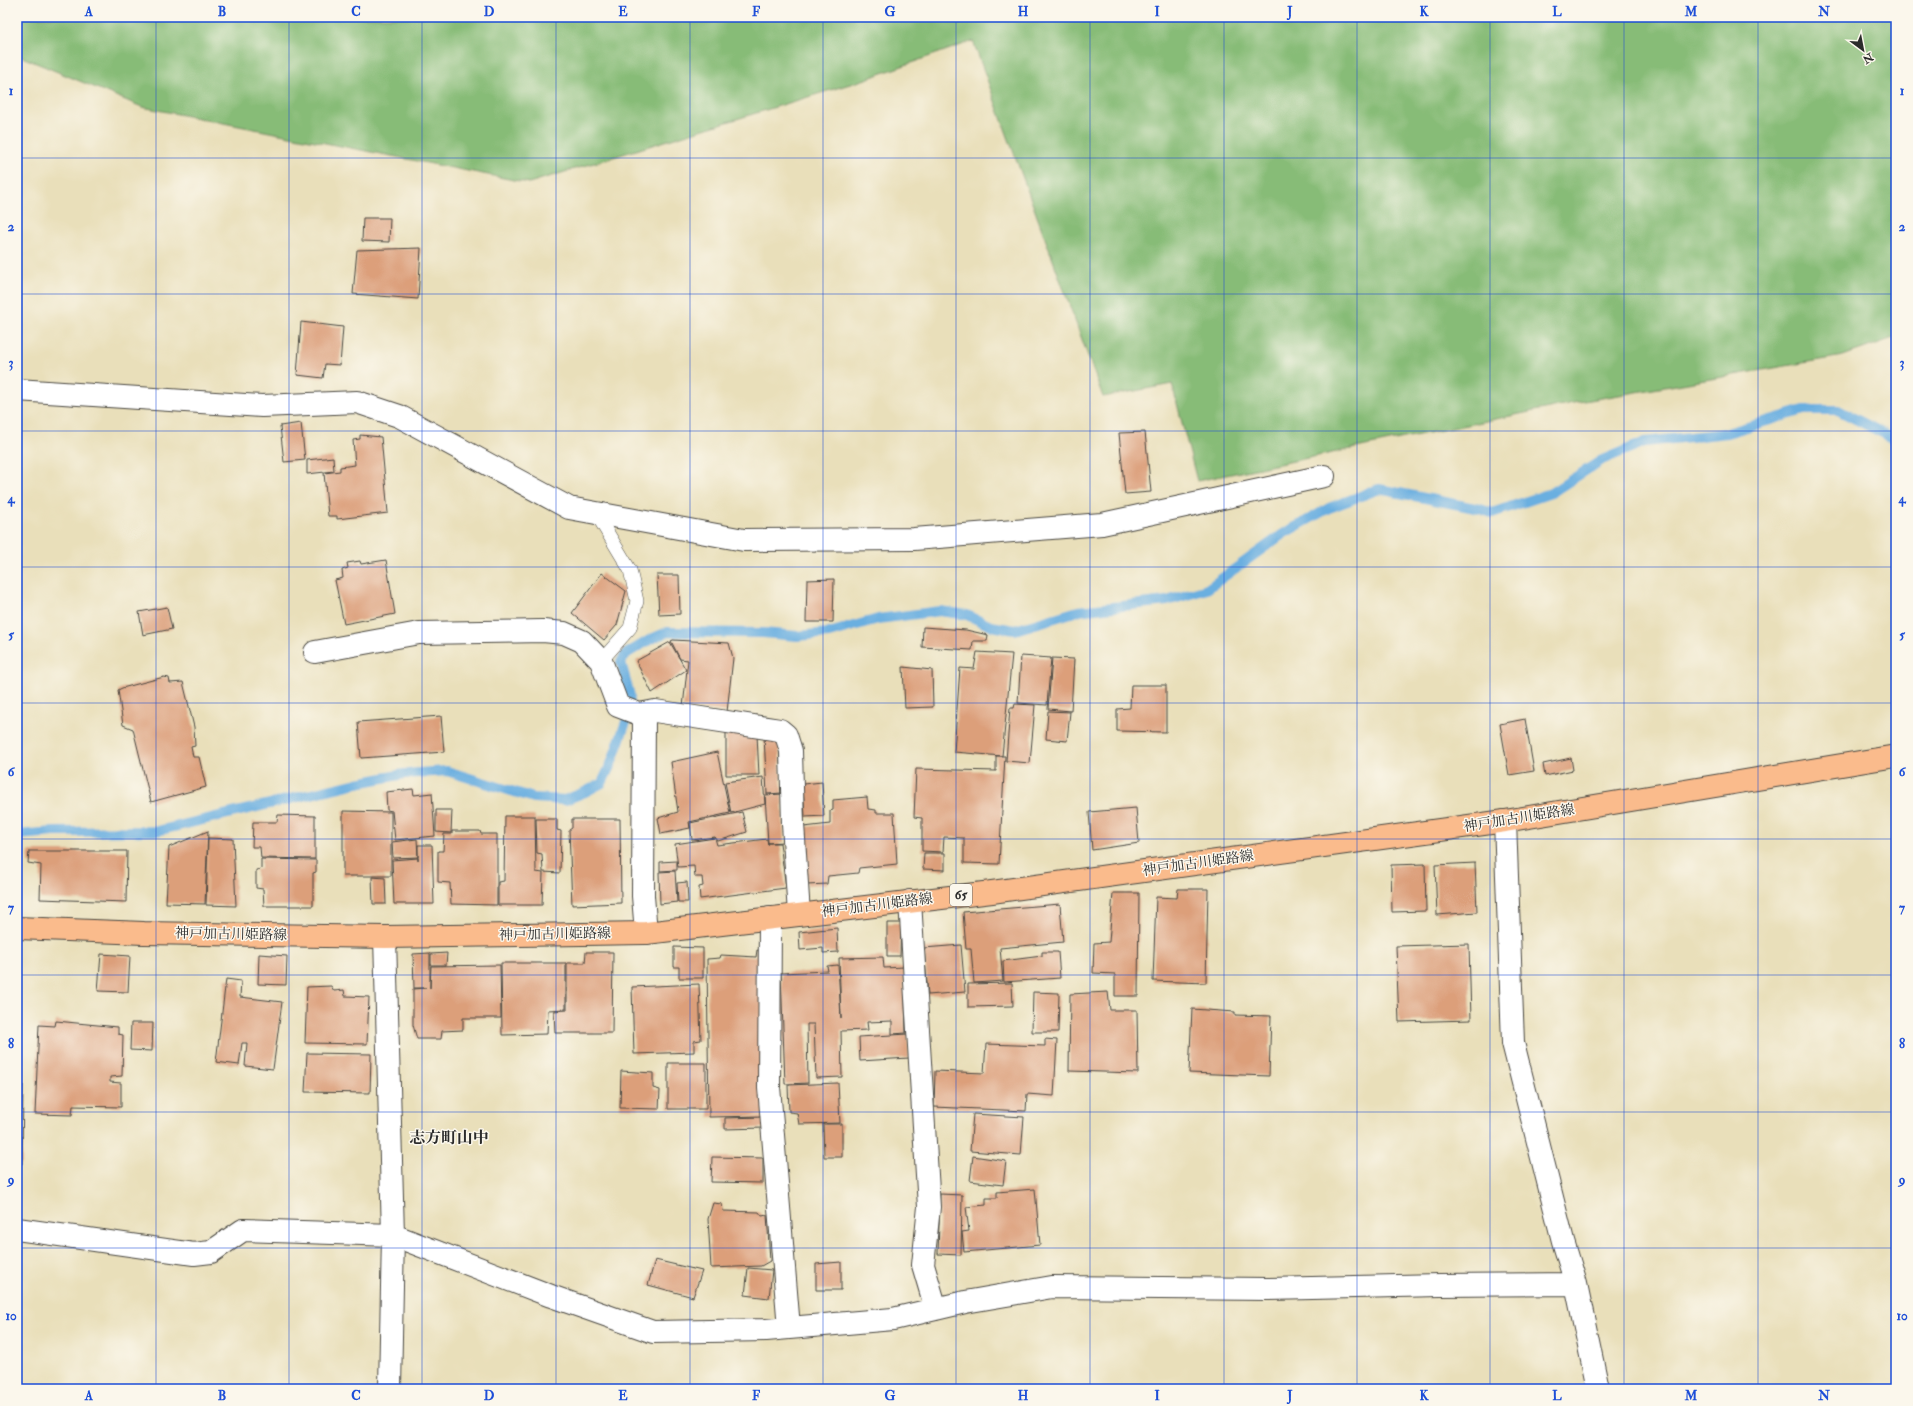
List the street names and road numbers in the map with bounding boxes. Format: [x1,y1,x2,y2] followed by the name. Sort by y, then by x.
[1462,801,1576,835] street label: 神戸加古川姫路線
[1141,847,1255,879] street label: 神戸加古川姫路線
[950,884,972,906] road number: 65
[820,890,934,920] street label: 神戸加古川姫路線
[175,925,287,943] street label: 神戸加古川姫路線
[499,925,611,943] street label: 神戸加古川姫路線

